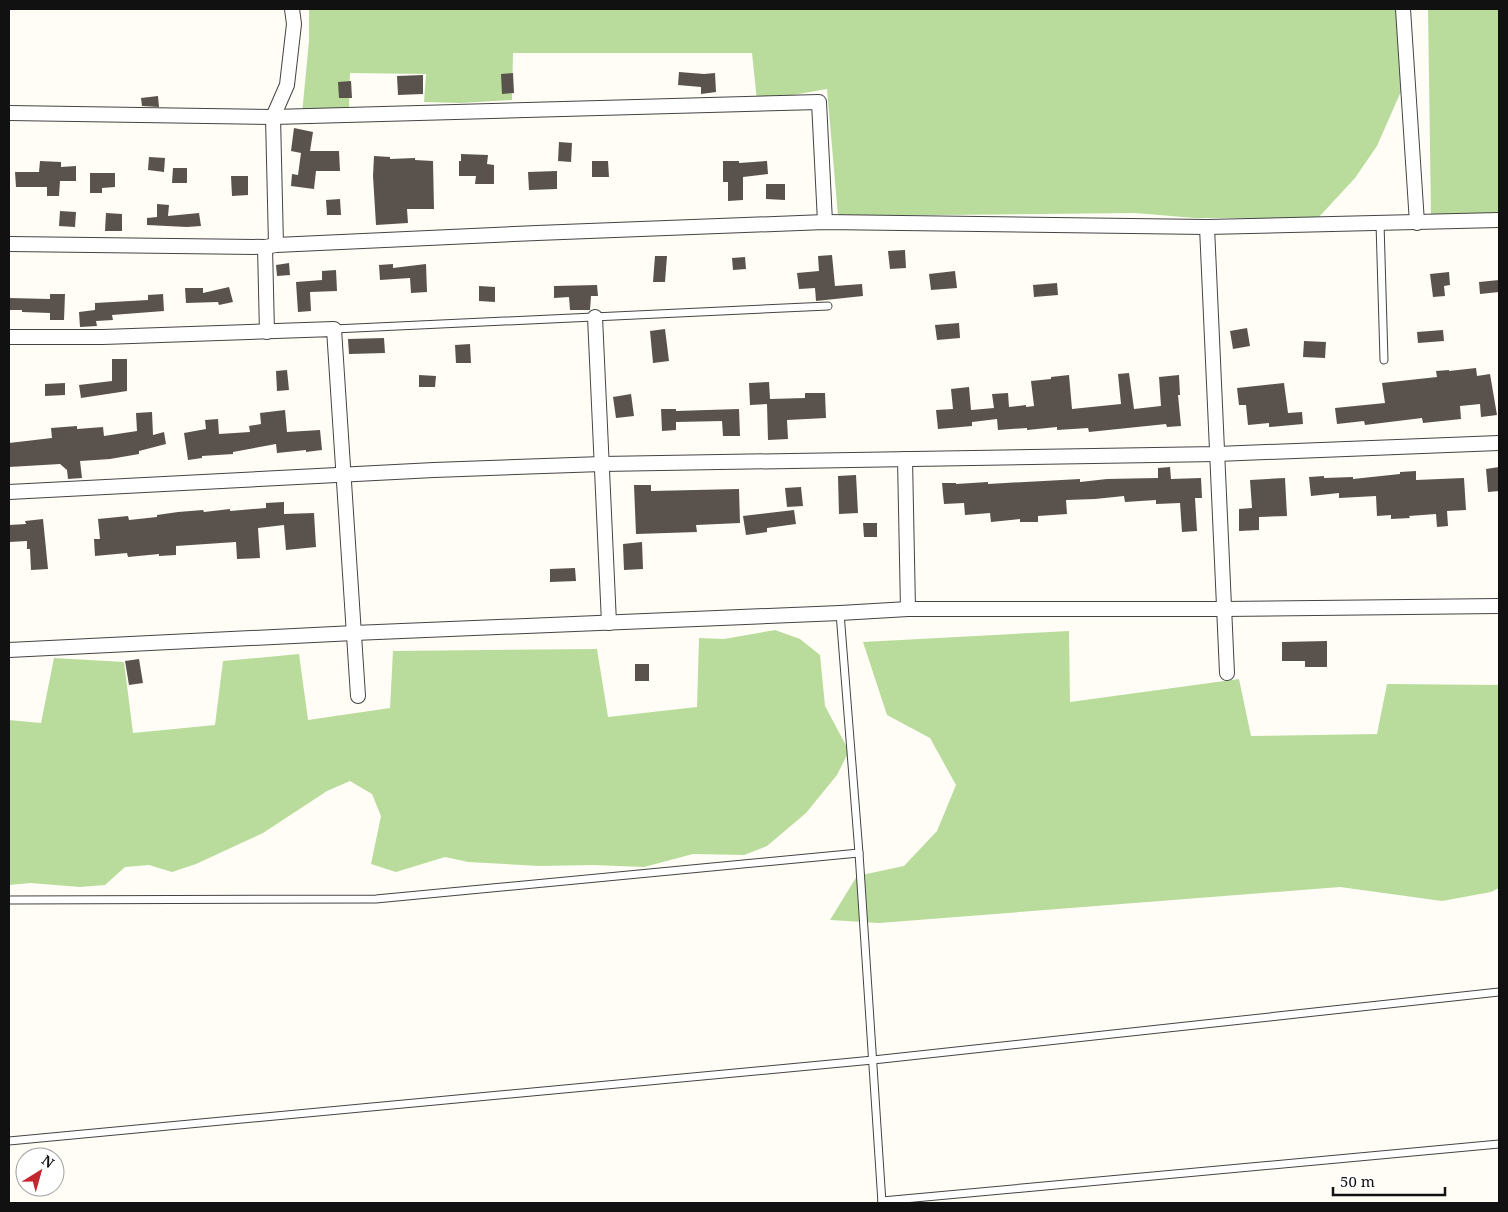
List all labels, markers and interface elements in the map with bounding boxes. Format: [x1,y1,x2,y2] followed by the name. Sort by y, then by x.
[15,1147,65,1197] north arrow
[38,1150,58,1172] text: N
[1333,1164,1446,1196] scale bar
[1340,1171,1375,1191] text: 50 m

